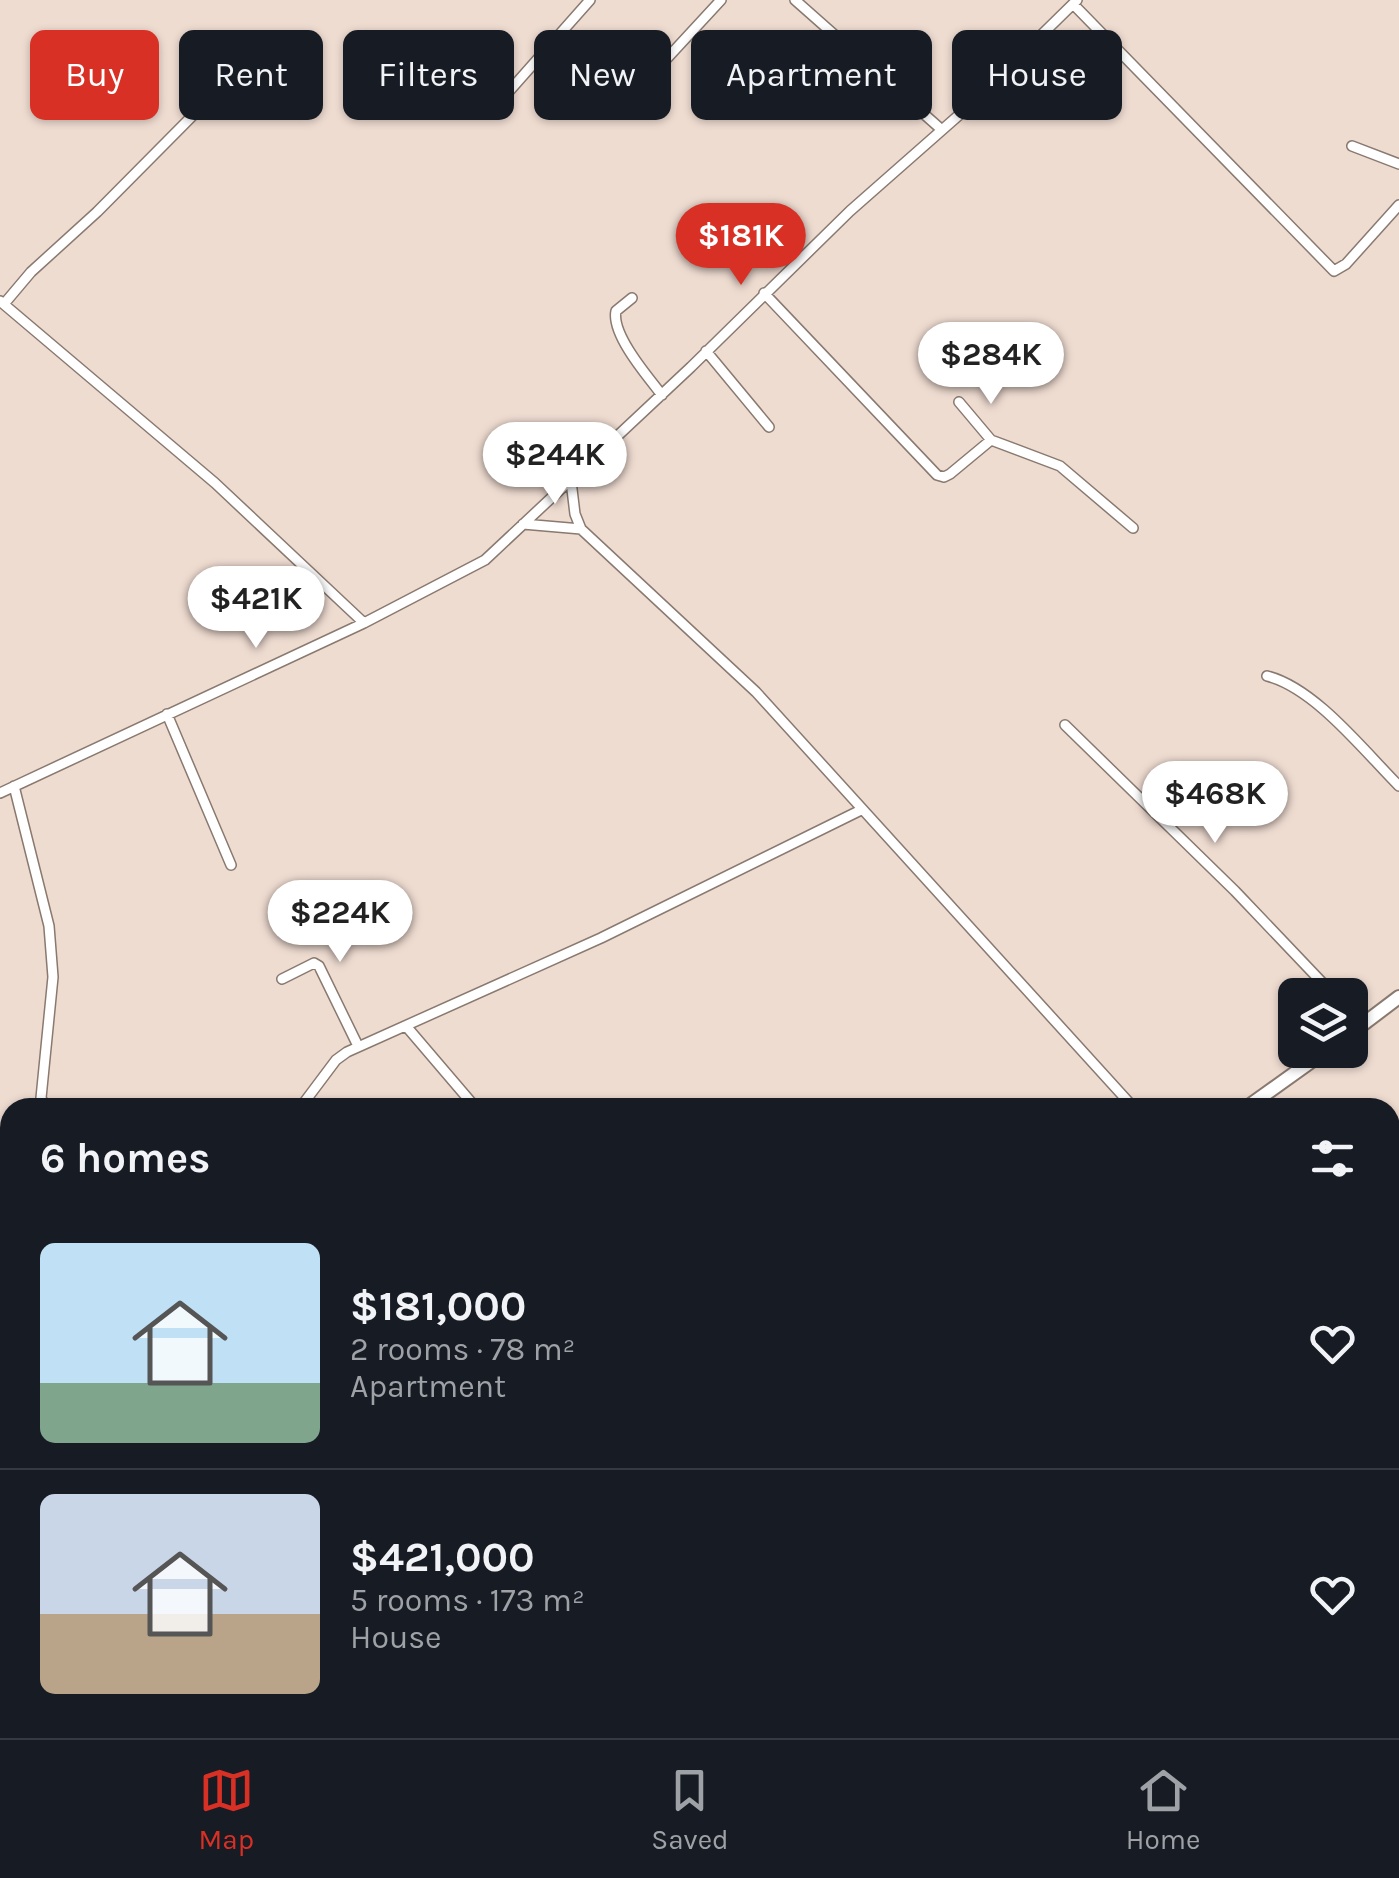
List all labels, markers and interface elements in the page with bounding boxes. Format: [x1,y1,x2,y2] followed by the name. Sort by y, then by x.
[30,30,159,120] chip: Buy
[179,30,323,120] chip: Rent
[343,30,514,120] chip: Filters
[534,30,671,120] chip: New
[691,30,932,120] chip: Apartment
[952,30,1122,120] chip: House
[671,203,811,288] pin: $181K
[698,217,784,254] text: $181K
[921,322,1061,407] pin: $284K
[940,336,1042,373] text: $284K
[485,422,625,507] pin: $244K
[505,436,605,473] text: $244K
[186,566,326,651] pin: $421K
[210,580,302,617] text: $421K
[1145,761,1285,846] pin: $468K
[1164,775,1266,812] text: $468K
[270,880,410,965] pin: $224K
[290,894,390,931] text: $224K
[1278,978,1368,1068] map controls
[1278,978,1368,1068] button: layers
[1305,1131,1360,1186] icon: filters
[40,1133,210,1183] text: 6 homes
[350,1281,526,1331] text: $181,000
[120,1283,240,1403] icon: home
[1305,1316,1360,1371] icon: heart
[350,1331,575,1368] text: 2 rooms · 78 m²
[350,1368,506,1405] text: Apartment
[350,1532,535,1582] text: $421,000
[120,1534,240,1654] icon: home
[1305,1567,1360,1622] icon: heart
[350,1582,585,1619] text: 5 rooms · 173 m²
[350,1619,442,1656] text: House
[199,1763,254,1856] tab: Map
[651,1763,729,1856] tab: Saved
[1126,1763,1200,1856] tab: Home

